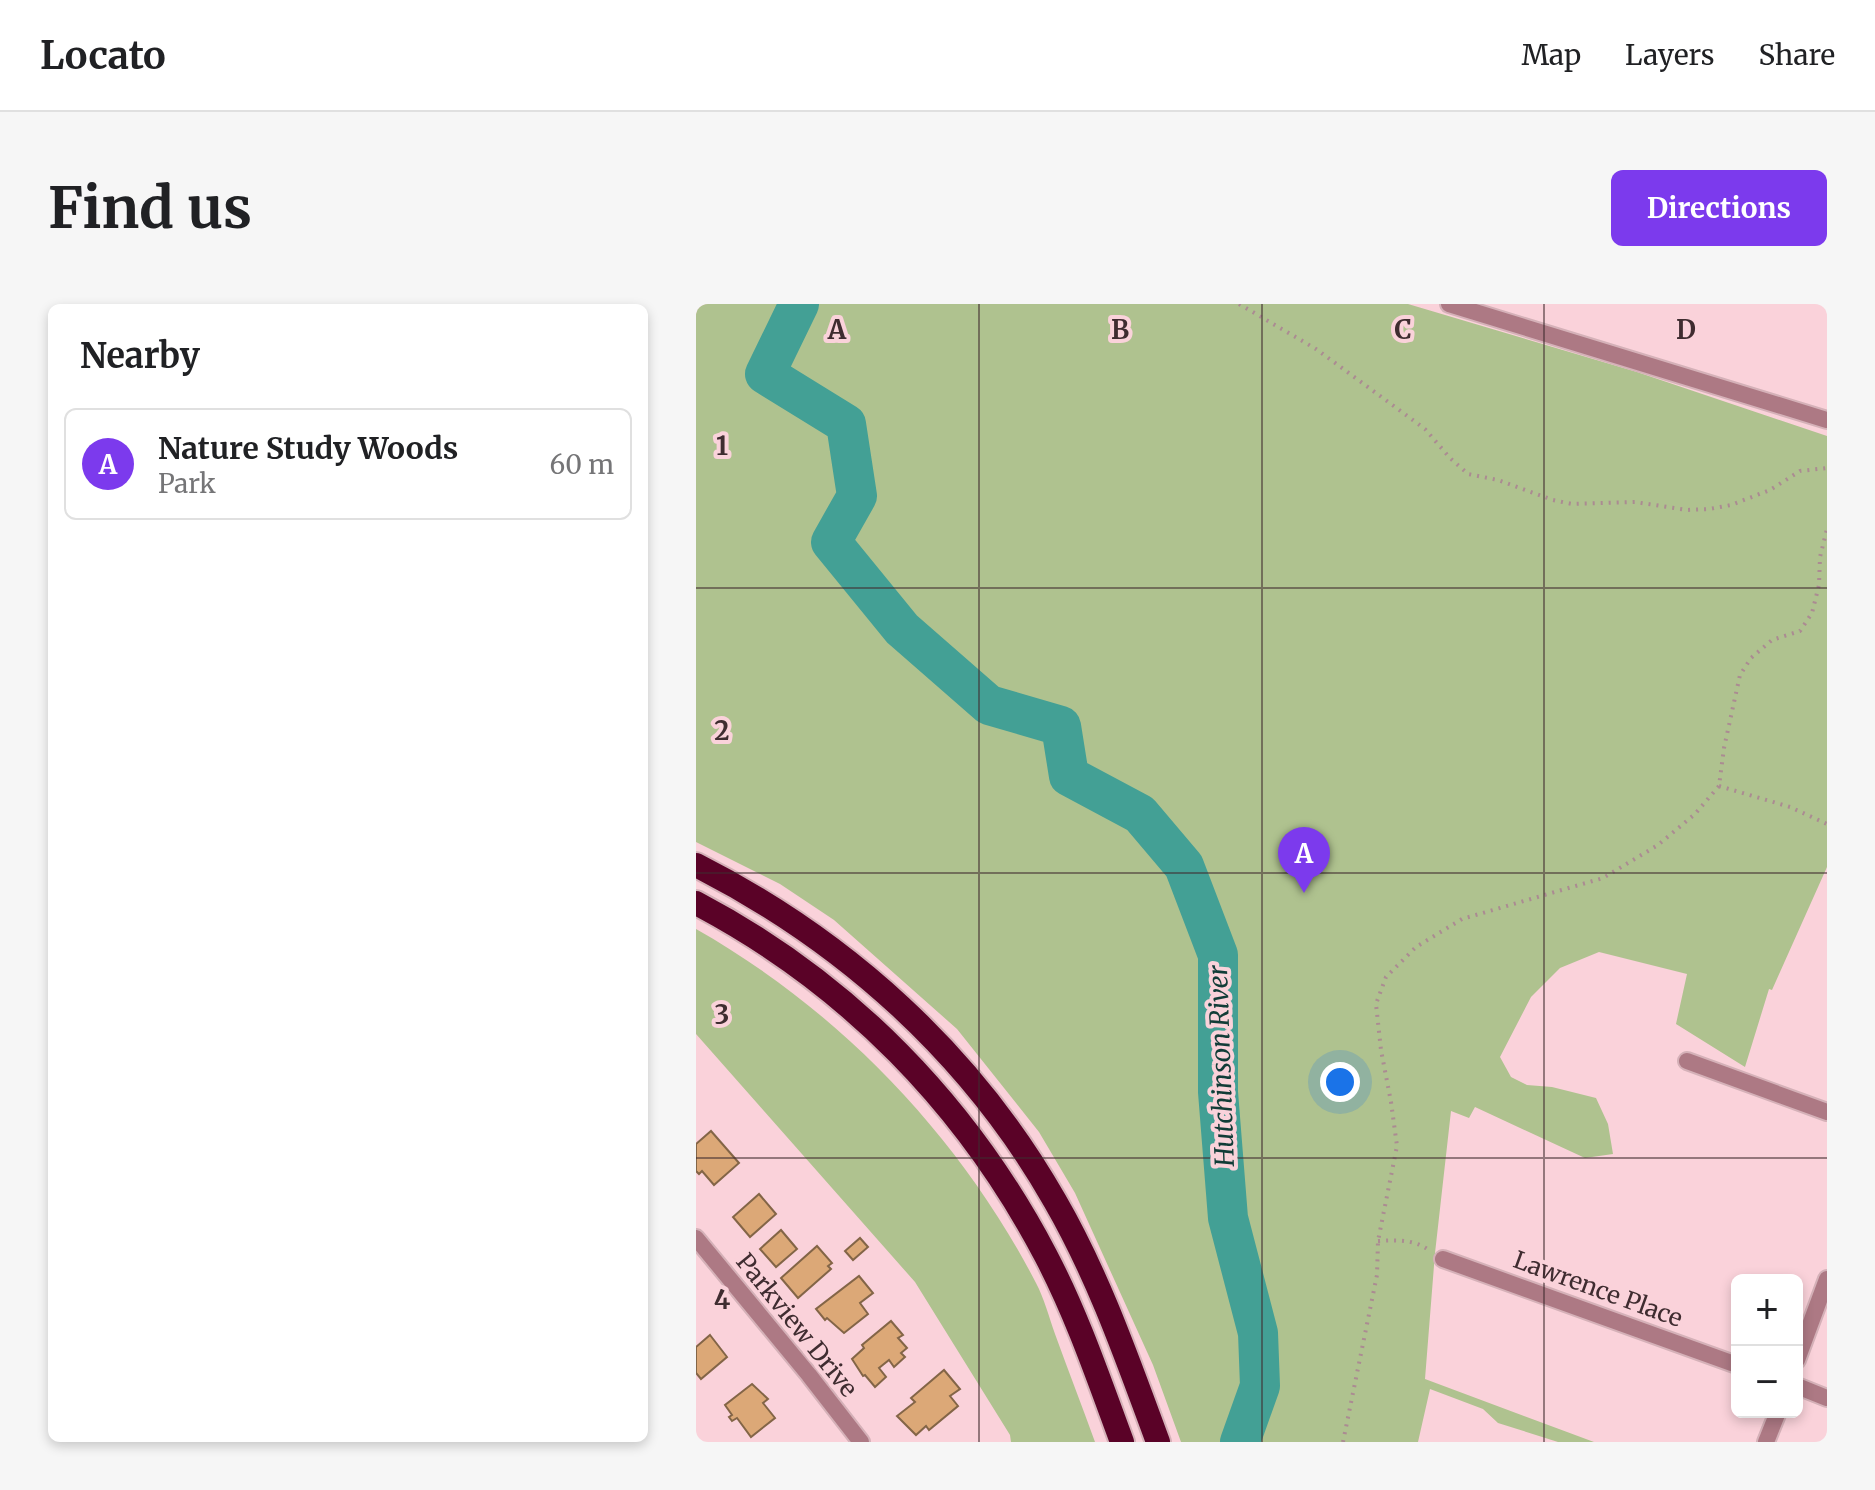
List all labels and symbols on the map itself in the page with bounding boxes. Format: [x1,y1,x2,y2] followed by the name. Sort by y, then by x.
[827,313,847,346] text: A
[1111,313,1129,346] text: B
[1394,313,1412,346] text: C
[1676,313,1696,346] text: D
[716,429,728,462] text: 1
[714,714,730,747] text: 2
[1278,827,1330,893] pin: A
[1201,964,1241,1168] water label: Hutchinson River
[715,998,729,1031] text: 3
[1320,1062,1360,1102] your location
[1509,1244,1687,1334] street label: Lawrence Place
[730,1247,864,1403] street label: Parkview Drive
[714,1283,731,1316] text: 4

